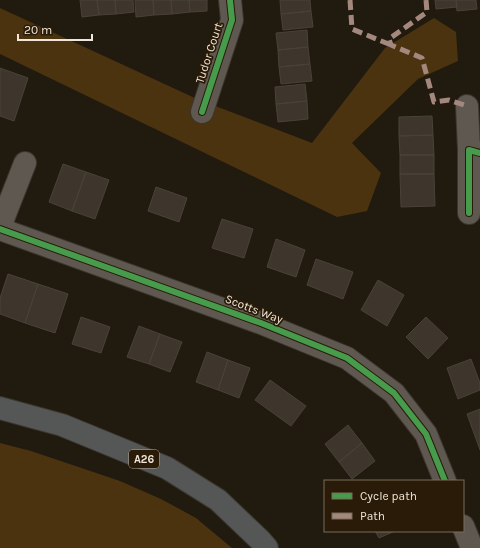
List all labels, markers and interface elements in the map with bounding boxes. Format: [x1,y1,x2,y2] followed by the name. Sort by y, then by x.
[18,16,92,42] scale bar
[193,20,226,85] street label: Tudor Court
[24,23,52,37] text: 20 m
[223,292,285,327] street label: Scotts Way
[129,450,159,468] road number: A26
[324,480,464,532] legend
[360,489,417,503] text: Cycle path
[360,509,385,523] text: Path

